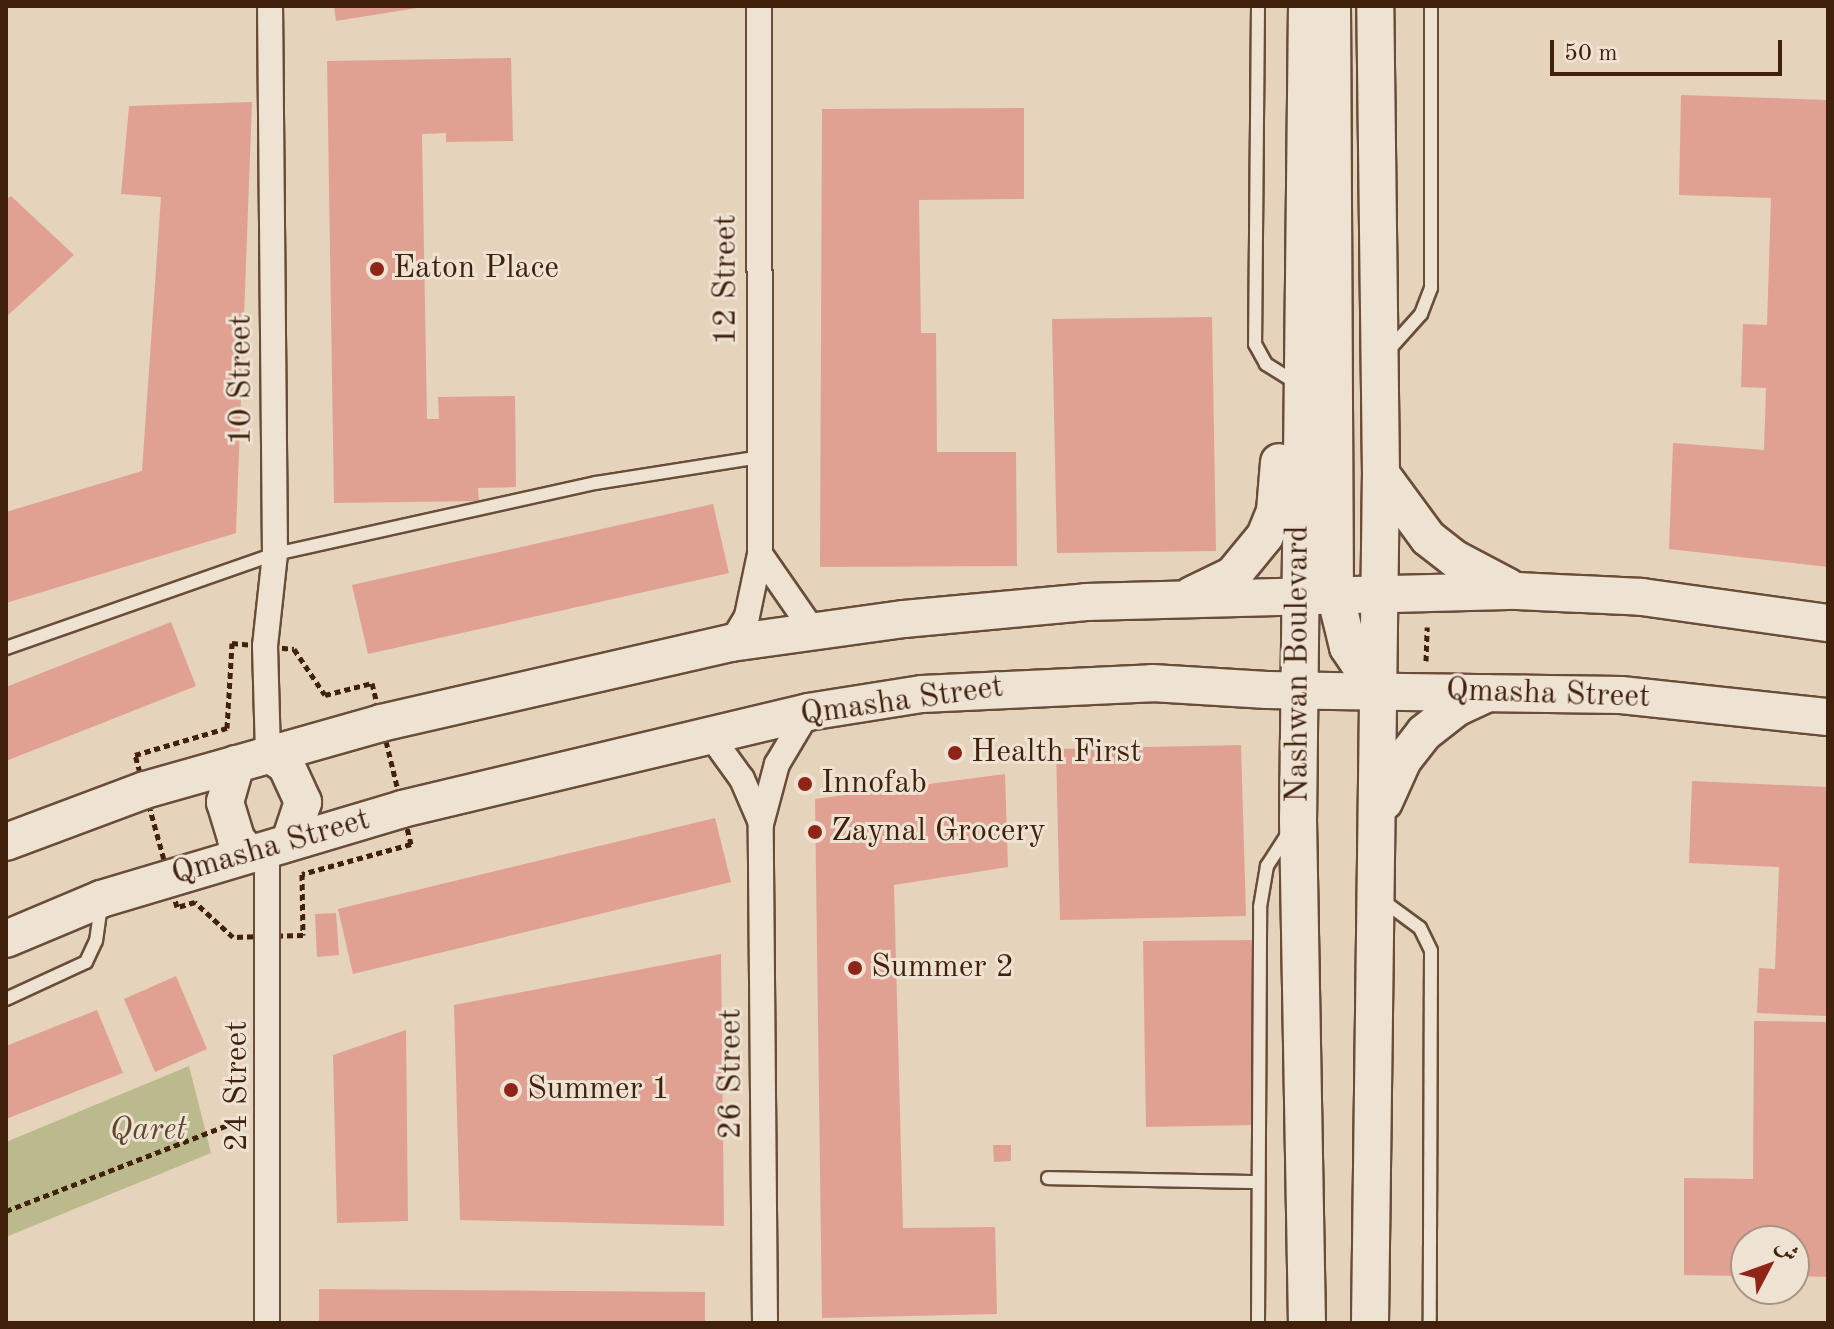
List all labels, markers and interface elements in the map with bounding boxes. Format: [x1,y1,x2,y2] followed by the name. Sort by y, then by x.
[1554,24,1786,74] scale bar
[1564,42,1618,66] text: 50 m
[708,215,746,345] street label: 12 Street
[393,250,559,288] place label: Eaton Place
[368,260,386,278] marker: Eaton Place
[223,315,261,445] street label: 10 Street
[1280,525,1318,803] street label: Nashwan Boulevard
[798,669,1006,735] street label: Qmasha Street
[1445,672,1651,718] street label: Qmasha Street
[971,734,1141,772] place label: Health First
[946,744,964,762] marker: Health First
[821,765,927,803] place label: Innofab
[796,775,814,793] marker: Innofab
[167,801,375,895] street label: Qmasha Street
[831,813,1046,851] place label: Zaynal Grocery
[806,823,824,841] marker: Zaynal Grocery
[871,949,1014,987] place label: Summer 2
[846,959,864,977] marker: Summer 2
[713,1009,751,1139] street label: 26 Street
[219,1021,257,1151] street label: 24 Street
[527,1071,670,1109] place label: Summer 1
[502,1081,520,1099] marker: Summer 1
[110,1112,186,1150] park label: Qaret
[1730,1225,1810,1305] north arrow
[1771,1235,1802,1266] text: ش

